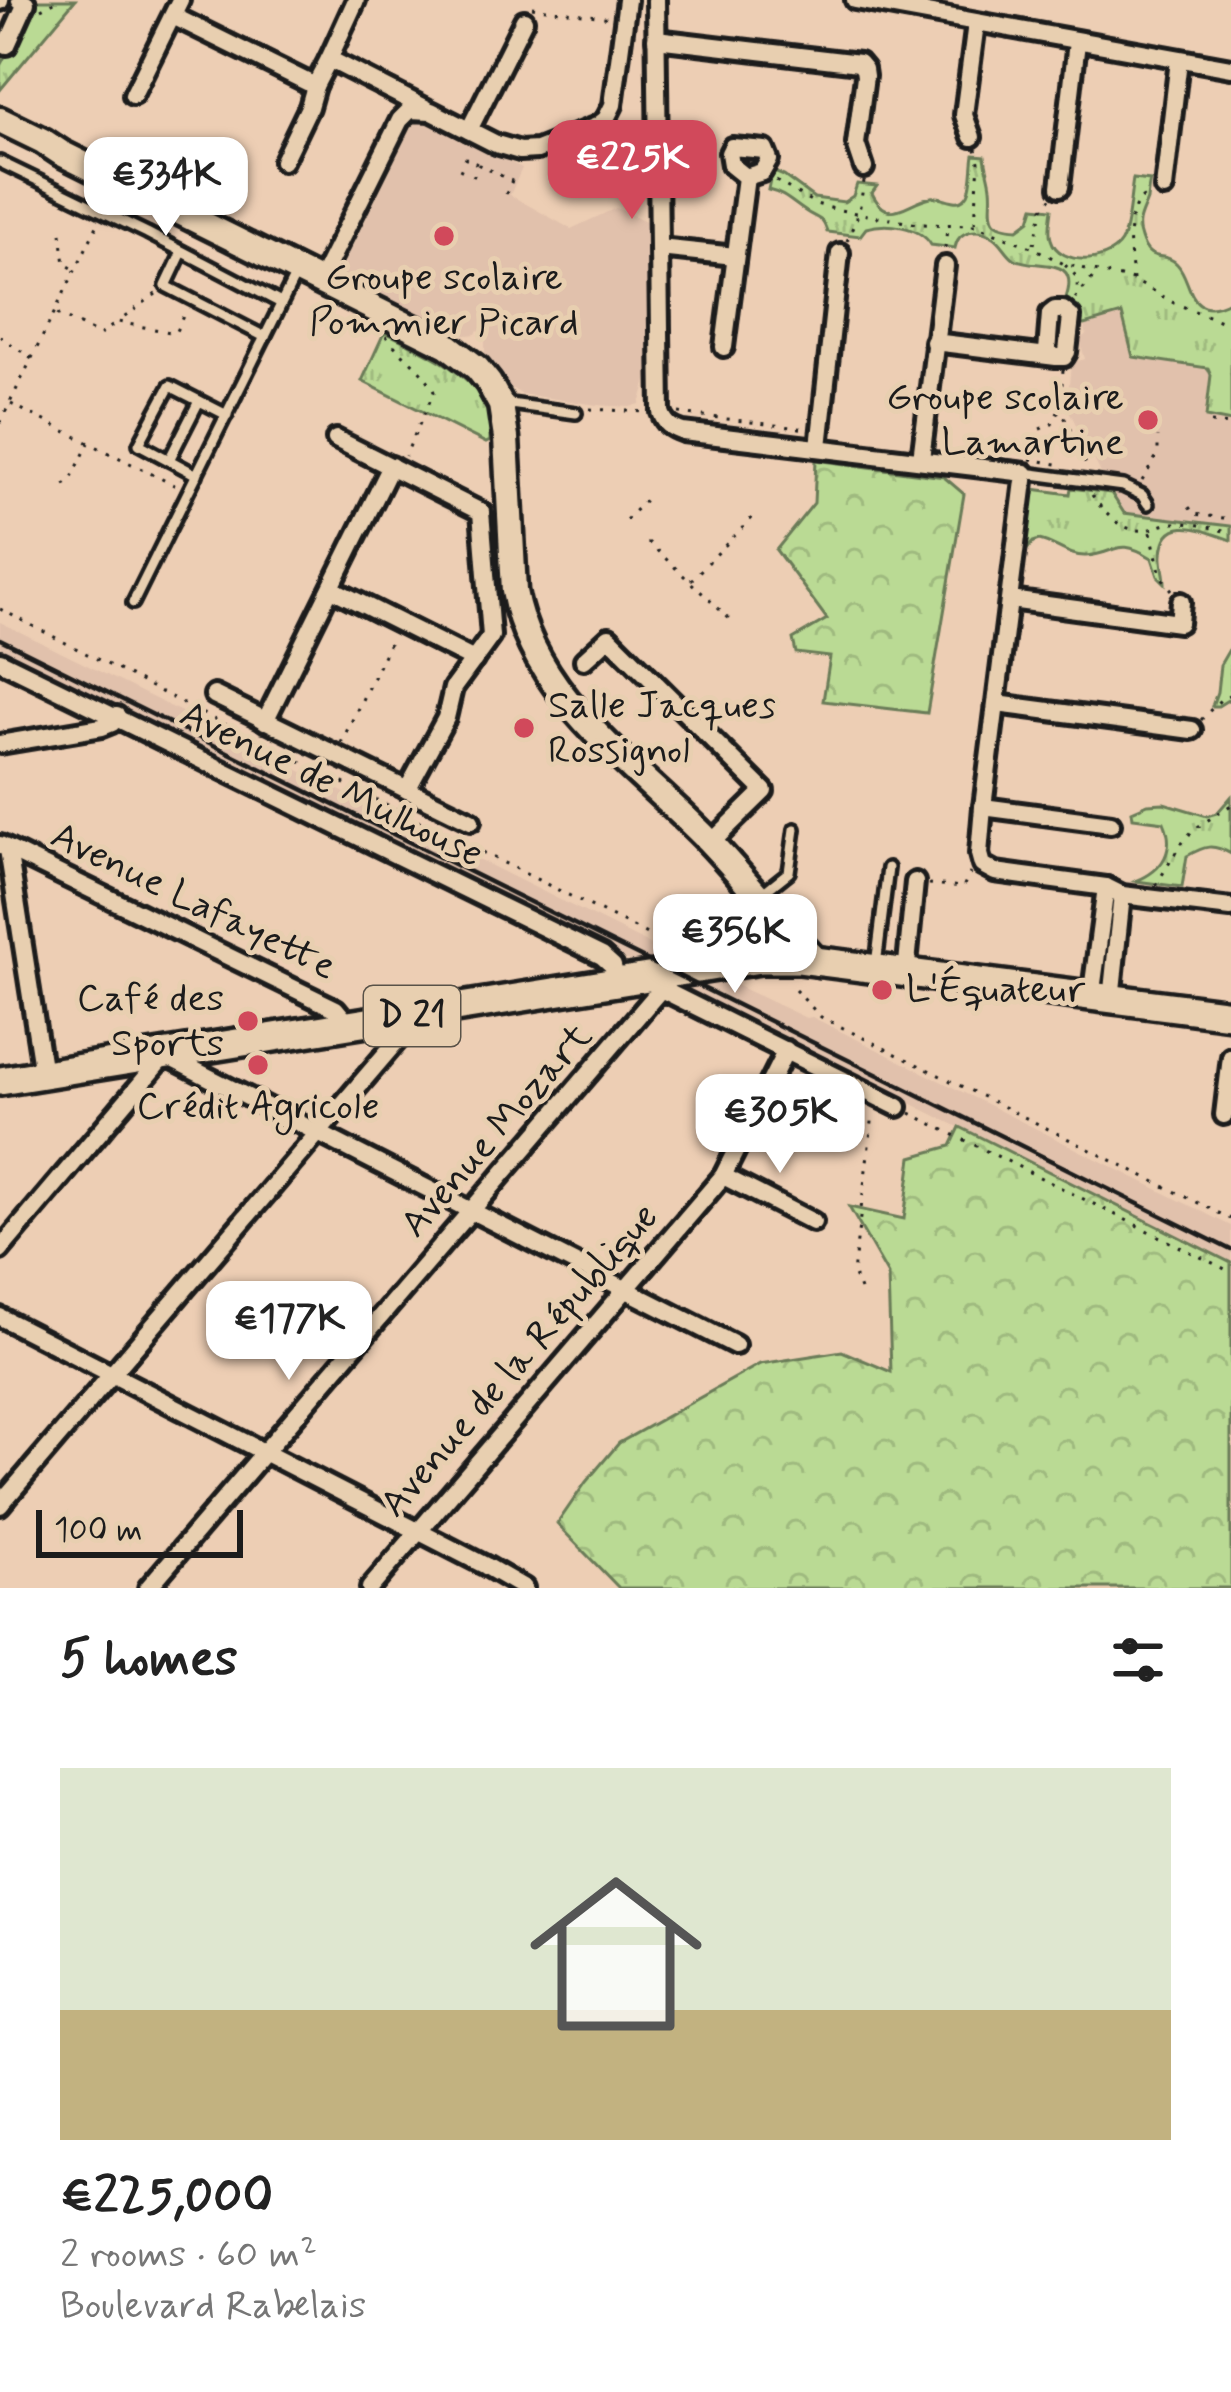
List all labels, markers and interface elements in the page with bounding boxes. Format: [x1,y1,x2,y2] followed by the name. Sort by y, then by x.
[548,120,716,222] pin: €225K
[575,133,689,184] text: €225K
[82,137,250,239] pin: €334K
[111,150,221,201] text: €334K
[431,223,457,249] marker: Groupe scolaire Pommier Picard
[309,253,579,349] place label: Groupe scolaire Pommier Picard
[886,373,1124,469] place label: Groupe scolaire Lamartine
[1135,407,1161,433] marker: Groupe scolaire Lamartine
[548,681,776,777] place label: Salle Jacques Rossignol
[171,689,491,881] street label: Avenue de Mulhouse
[511,715,537,741] marker: Salle Jacques Rossignol
[42,811,344,993] street label: Avenue Lafayette
[651,894,819,996] pin: €356K
[680,907,790,958] text: €356K
[906,965,1086,1016] place label: L'Équateur
[77,974,224,1070] place label: Café des Sports
[869,977,895,1003] marker: L'Équateur
[364,986,460,1046] road number: D 21
[235,1008,261,1034] marker: Café des Sports
[390,1013,604,1249] street label: Avenue Mozart
[245,1052,271,1078] marker: Crédit Agricole
[696,1074,864,1176] pin: €305K
[136,1082,380,1136] place label: Crédit Agricole
[723,1087,837,1138] text: €305K
[369,1193,671,1529] street label: Avenue de la République
[205,1281,373,1383] pin: €177K
[233,1294,345,1345] text: €177K
[36,1504,243,1557] scale bar
[54,1509,143,1553] text: 100 m
[60,1627,238,1693] text: 5 homes
[1105,1627,1171,1693] icon: filters
[508,1846,724,2062] icon: home
[60,2164,273,2230] text: €225,000
[60,2230,317,2281] text: 2 rooms · 60 m²
[60,2281,366,2332] text: Boulevard Rabelais

